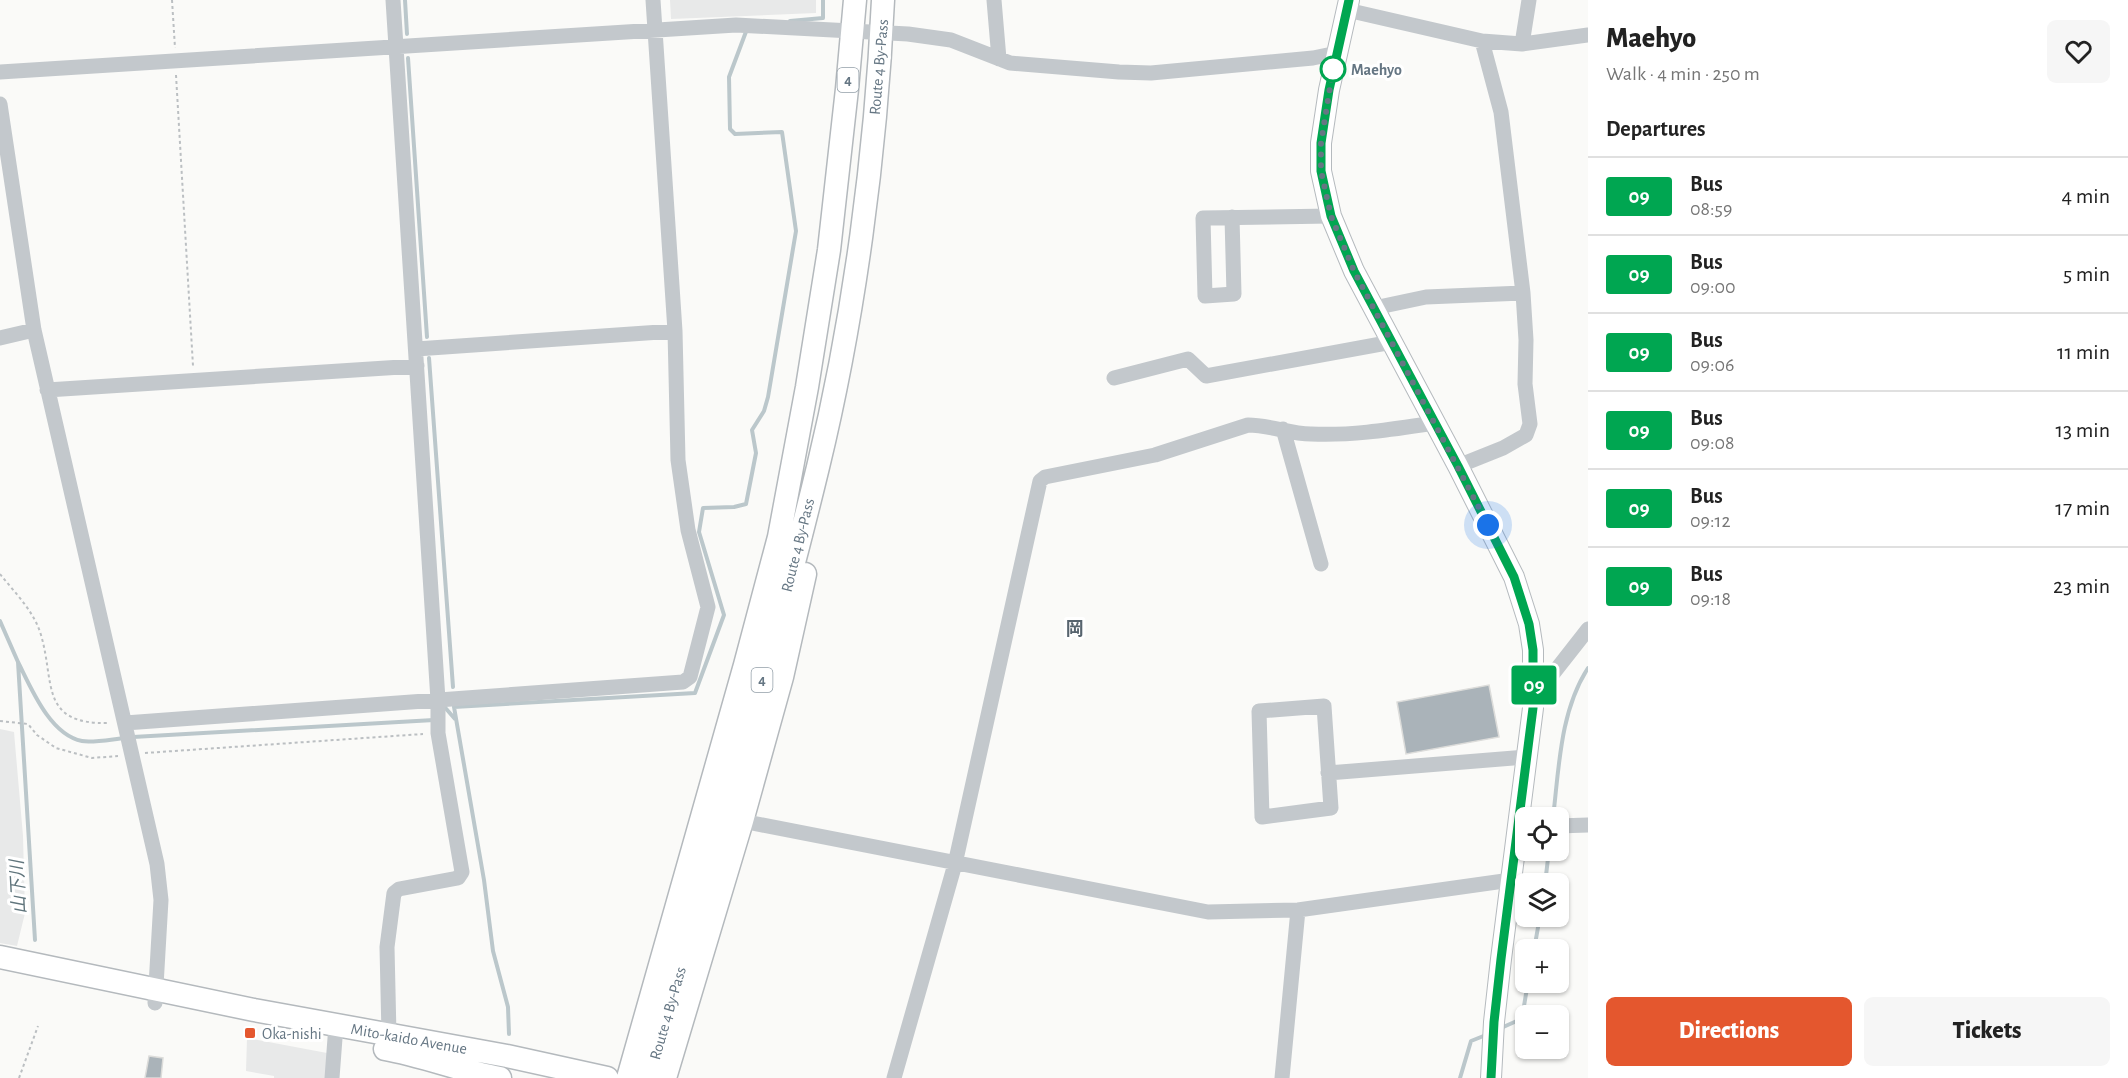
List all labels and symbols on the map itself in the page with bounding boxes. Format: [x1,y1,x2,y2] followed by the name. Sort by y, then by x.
[867,18,892,116] street label: Route 4 By-Pass
[1320,56,1346,82] marker: Maehyo
[1351,62,1402,79] place label: Maehyo
[838,68,858,92] road number: 4
[779,497,818,594] street label: Route 4 By-Pass
[1473,510,1503,540] your location
[1066,620,1084,639] district label: 岡
[1507,666,1561,704] line badge: 09
[752,668,772,692] road number: 4
[7,858,29,914] water label: 山下川
[647,965,690,1062] street label: Route 4 By-Pass
[349,1021,468,1057] street label: Mito-kaido Avenue
[243,1026,257,1040] marker: Oka-nishi
[262,1026,322,1042] place label: Oka-nishi

